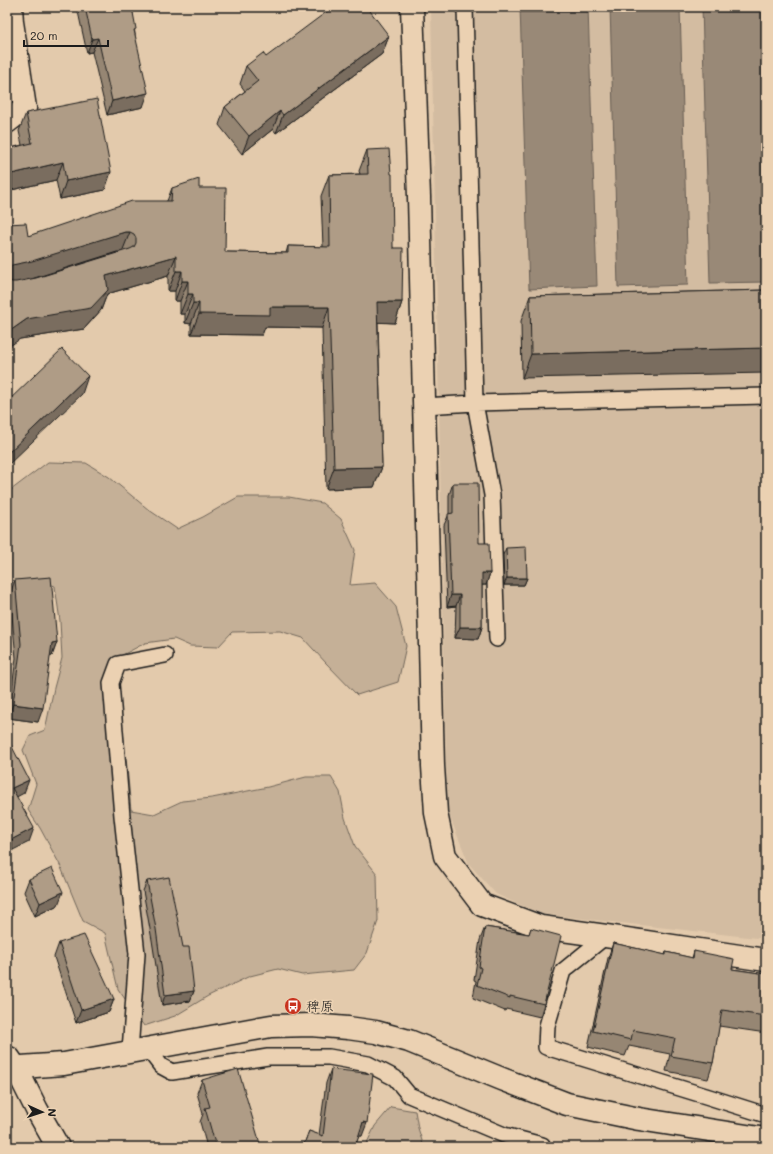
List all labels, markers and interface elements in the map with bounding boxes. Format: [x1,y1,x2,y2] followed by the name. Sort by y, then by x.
[24,22,108,48] scale bar
[30,27,58,43] text: 20 m
[283,996,303,1016] bus stop icon: 稗原
[306,996,334,1015] place label: 稗原
[22,1092,62,1132] north arrow
[45,1108,60,1117] text: N

